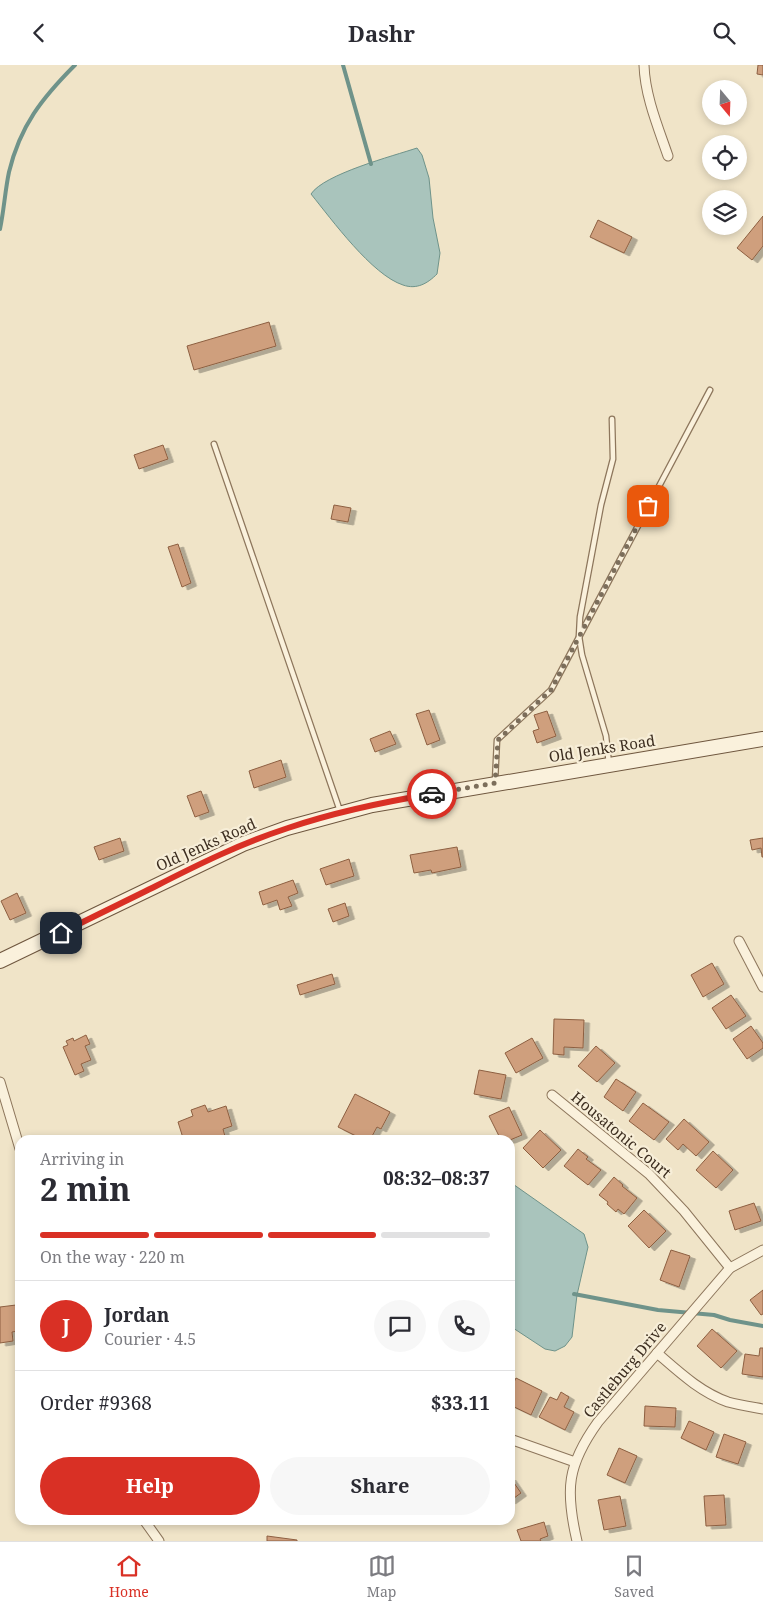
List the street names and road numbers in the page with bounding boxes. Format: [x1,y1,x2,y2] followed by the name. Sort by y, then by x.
[547,730,657,766] street label: Old Jenks Road
[152,813,259,875] street label: Old Jenks Road
[567,1086,676,1182] street label: Housatonic Court
[578,1317,670,1422] street label: Castleburg Drive

